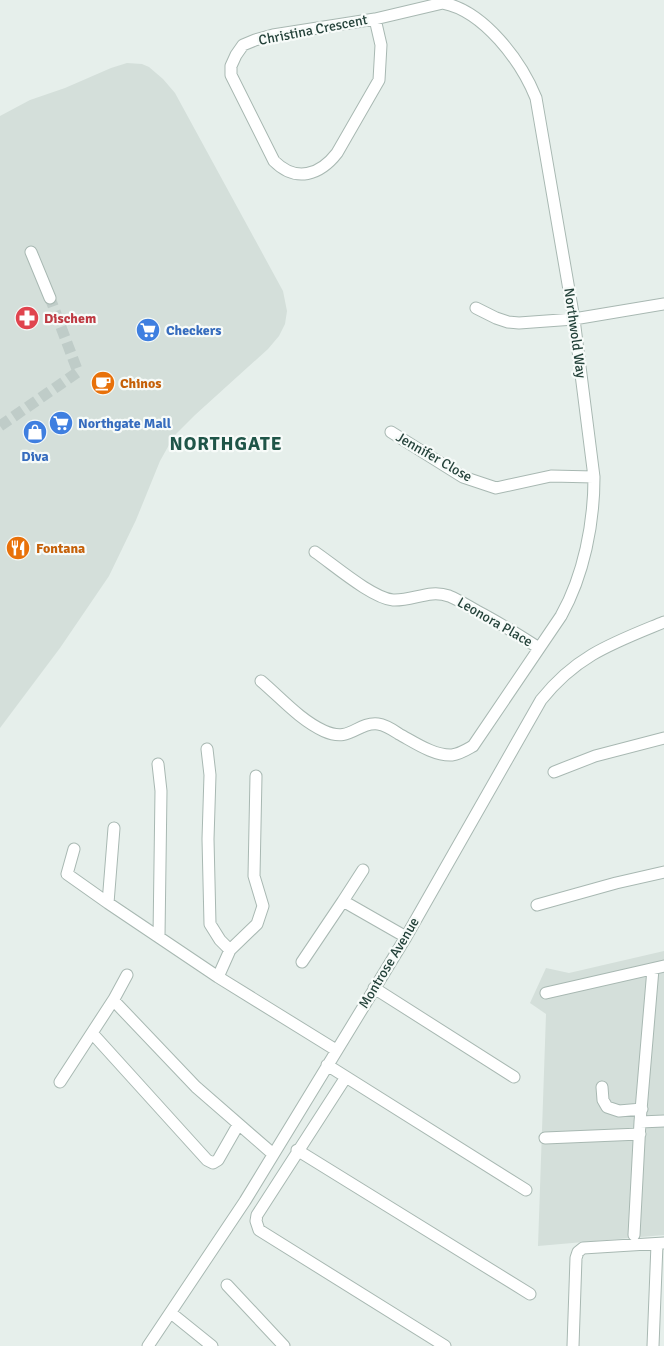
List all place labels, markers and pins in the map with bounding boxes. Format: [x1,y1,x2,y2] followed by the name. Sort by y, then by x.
[14,305,40,331] pharmacy icon: Dischem
[44,310,96,327] place label: Dischem
[135,317,161,343] supermarket icon: Checkers
[166,322,222,339] place label: Checkers
[90,370,116,396] cafe icon: Chinos
[120,375,161,392] place label: Chinos
[48,410,74,436] supermarket icon: Northgate Mall
[78,415,172,432] place label: Northgate Mall
[22,419,48,445] shop icon: Diva
[21,448,49,465] place label: Diva
[5,535,31,561] restaurant icon: Fontana
[36,540,85,557] place label: Fontana

